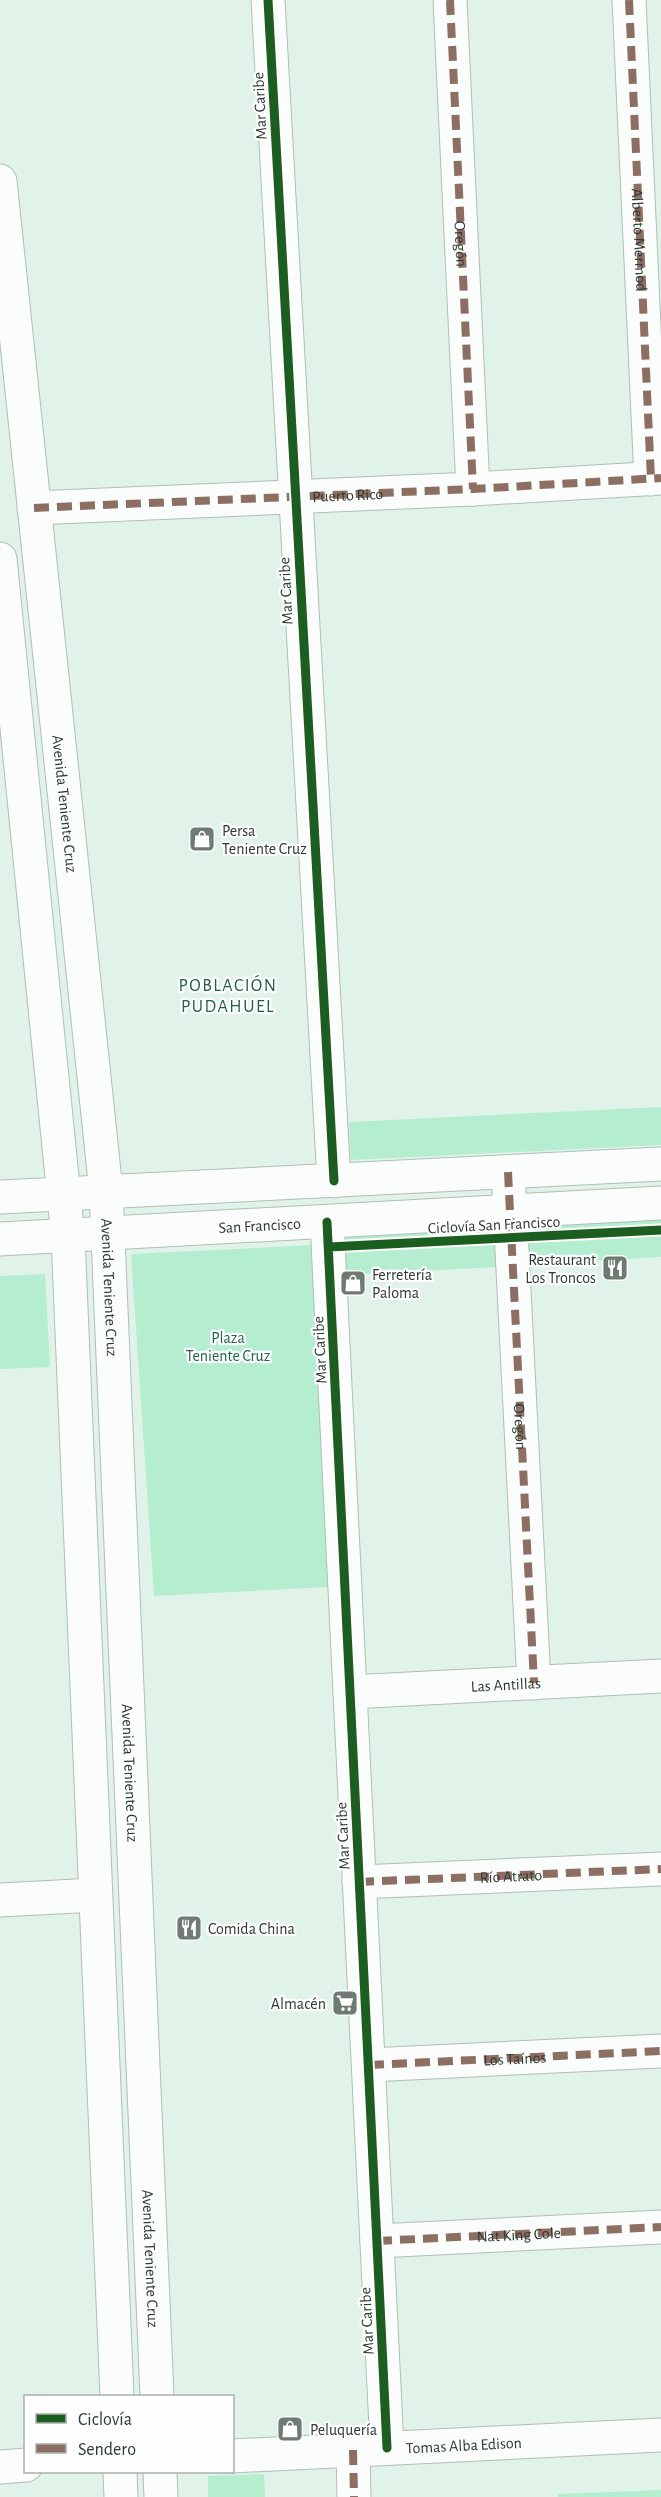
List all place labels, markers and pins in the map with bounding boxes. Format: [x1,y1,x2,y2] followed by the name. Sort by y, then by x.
[222,823,307,857] place label: Persa Teniente Cruz
[187,824,217,854] shop icon: Persa Teniente Cruz
[525,1252,596,1286] place label: Restaurant Los Troncos
[600,1253,630,1283] restaurant icon: Restaurant Los Troncos
[372,1267,432,1301] place label: Ferretería Paloma
[338,1268,368,1298] shop icon: Ferretería Paloma
[174,1913,204,1943] restaurant icon: Comida China
[208,1921,295,1937] place label: Comida China
[330,1988,360,2018] supermarket icon: Almacén
[271,1996,326,2012] place label: Almacén
[275,2414,305,2444] shop icon: Peluquería
[310,2422,377,2438] place label: Peluquería

